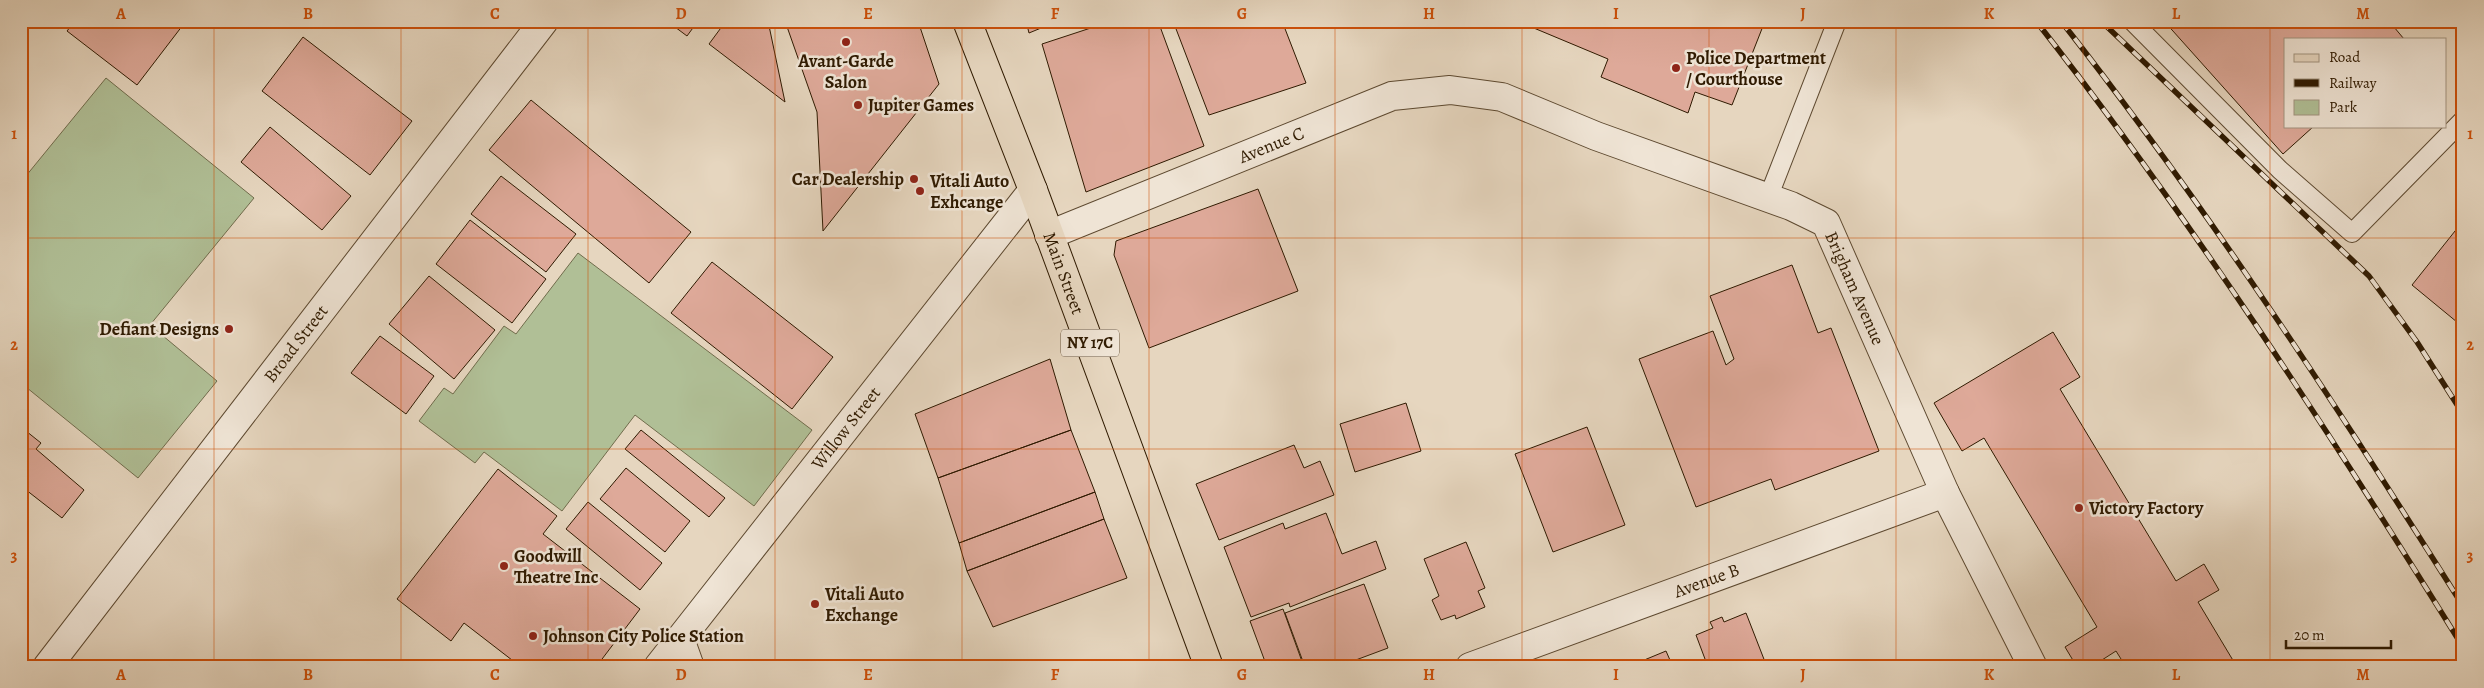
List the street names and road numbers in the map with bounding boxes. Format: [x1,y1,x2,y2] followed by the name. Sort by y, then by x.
[1234,121,1308,169] street label: Avenue C
[1037,228,1090,318] street label: Main Street
[1819,228,1890,349] street label: Brigham Avenue
[258,300,333,387] street label: Broad Street
[1061,329,1119,356] road number: NY 17C
[805,382,886,475] street label: Willow Street
[1670,557,1743,604] street label: Avenue B

